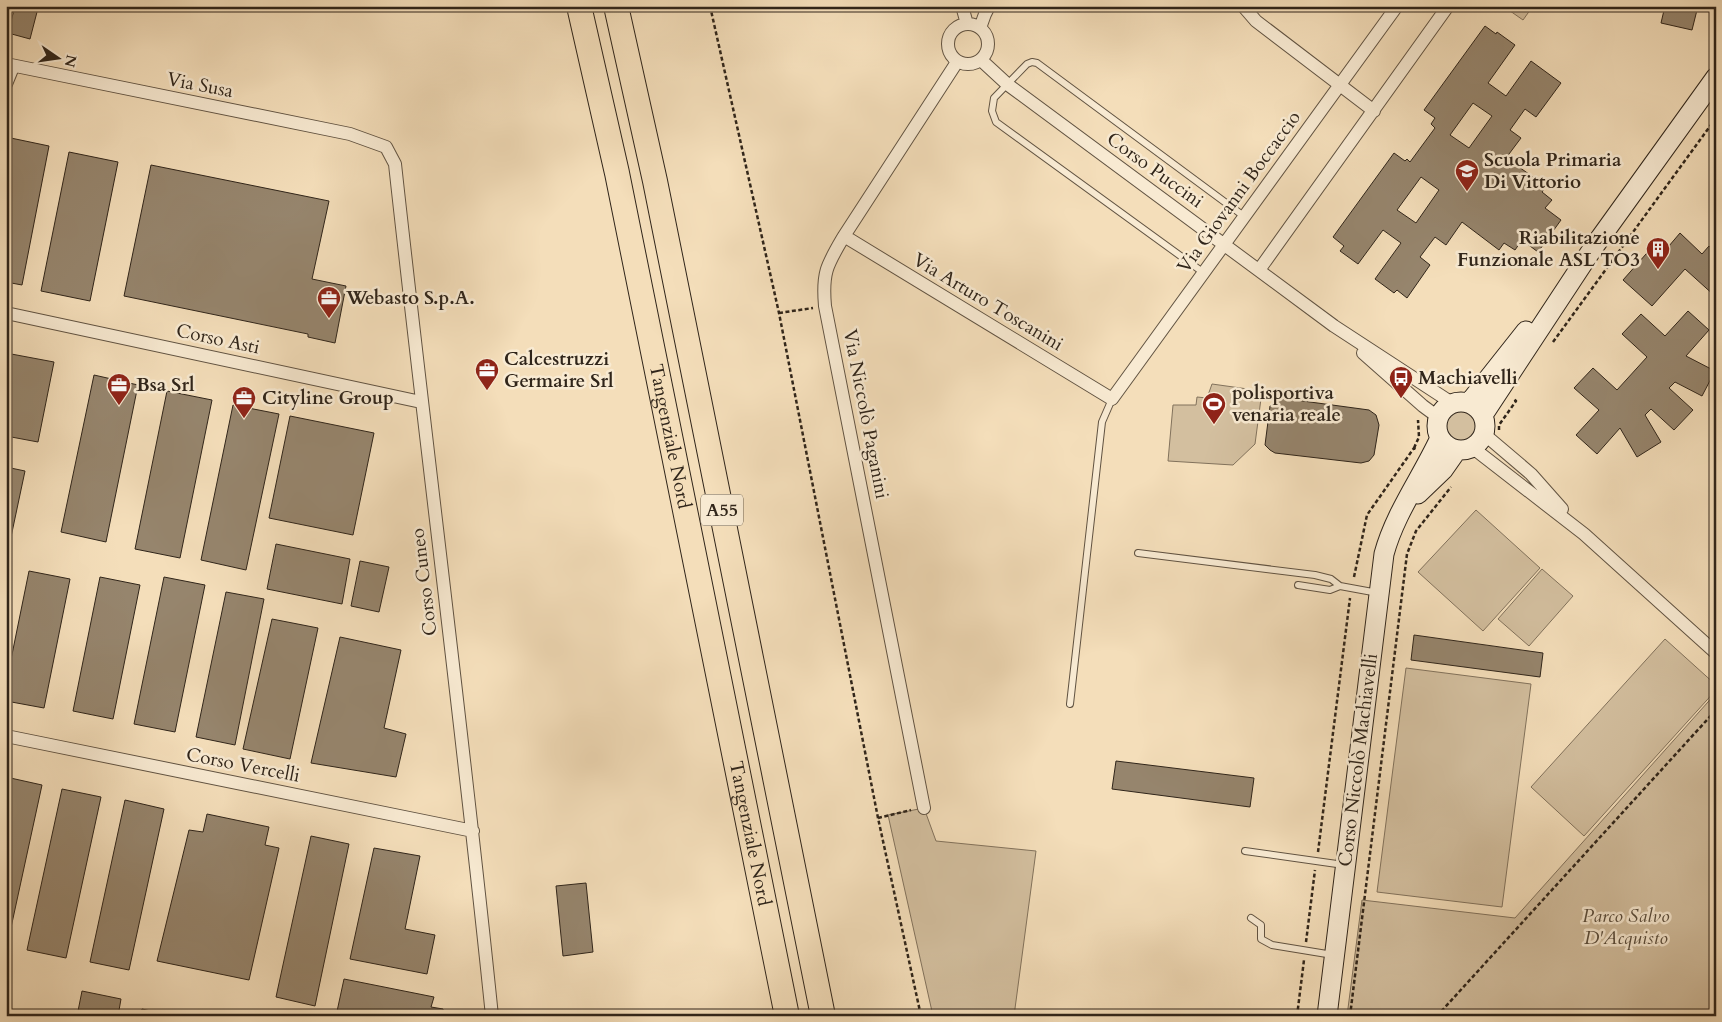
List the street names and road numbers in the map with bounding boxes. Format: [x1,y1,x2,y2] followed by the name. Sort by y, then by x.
[165,66,235,104] street label: Via Susa
[1171,106,1307,278] street label: Via Giovanni Boccaccio
[1101,126,1209,214] street label: Corso Puccini
[908,247,1068,357] street label: Via Arturo Toscanini
[174,317,262,361] street label: Corso Asti
[837,327,895,501] street label: Via Niccolò Paganini
[643,362,697,511] street label: Tangenziale Nord
[701,494,743,526] road number: A55
[405,527,443,637] street label: Corso Cuneo
[1332,652,1384,868] street label: Corso Niccolò Machiavelli
[184,741,302,789] street label: Corso Vercelli
[723,759,777,908] street label: Tangenziale Nord

